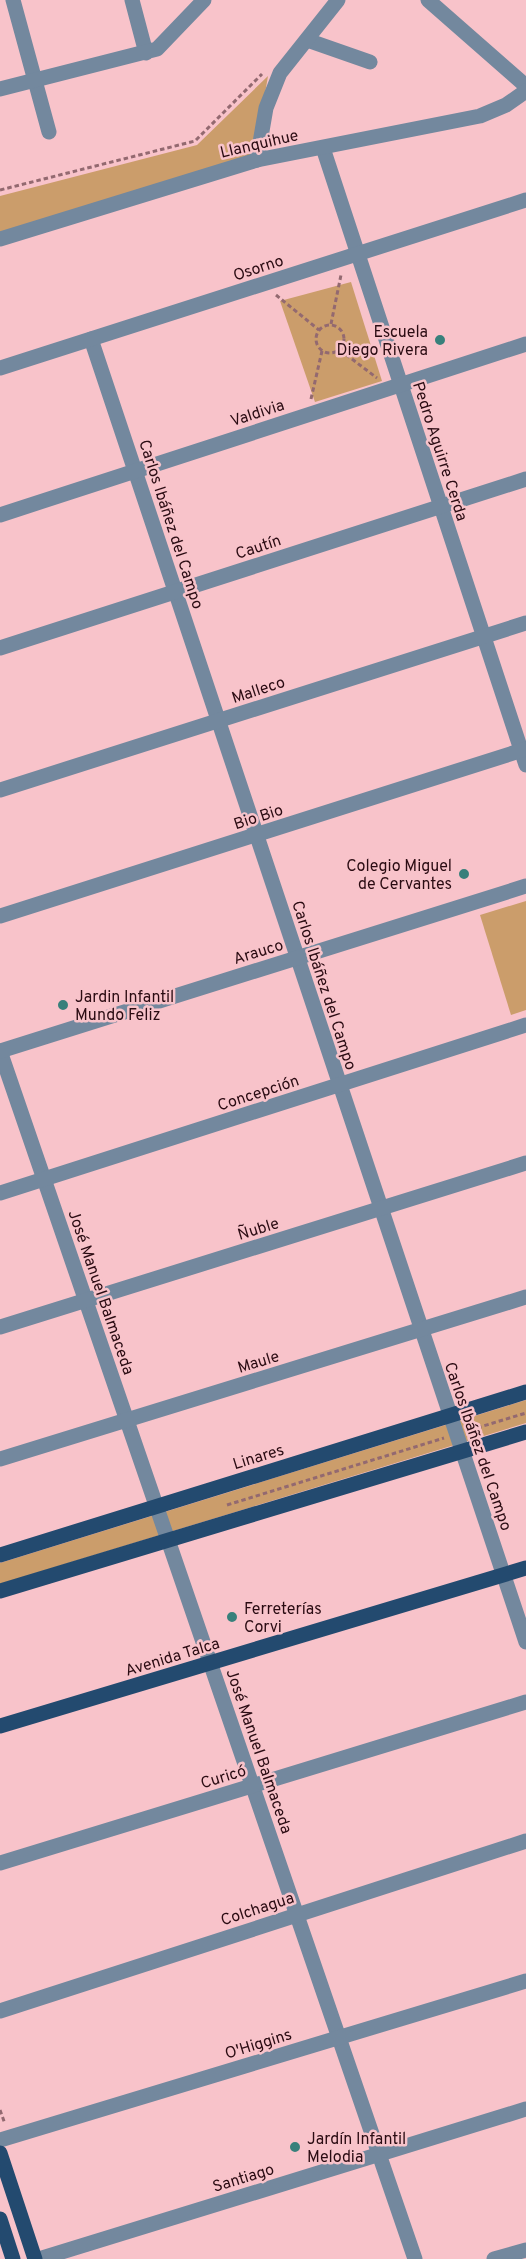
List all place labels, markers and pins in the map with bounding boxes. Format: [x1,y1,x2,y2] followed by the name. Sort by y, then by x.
[337,323,428,361] place label: Escuela Diego Rivera
[433,333,447,347] marker: Escuela Diego Rivera
[346,857,452,895] place label: Colegio Miguel de Cervantes
[457,867,471,881] marker: Colegio Miguel de Cervantes
[75,988,174,1026] place label: Jardin Infantil Mundo Feliz
[56,998,70,1012] marker: Jardin Infantil Mundo Feliz
[244,1600,322,1638] place label: Ferreterías Corvi
[225,1610,239,1624] marker: Ferreterías Corvi
[307,2130,406,2168] place label: Jardín Infantil Melodia
[288,2140,302,2154] marker: Jardín Infantil Melodia

